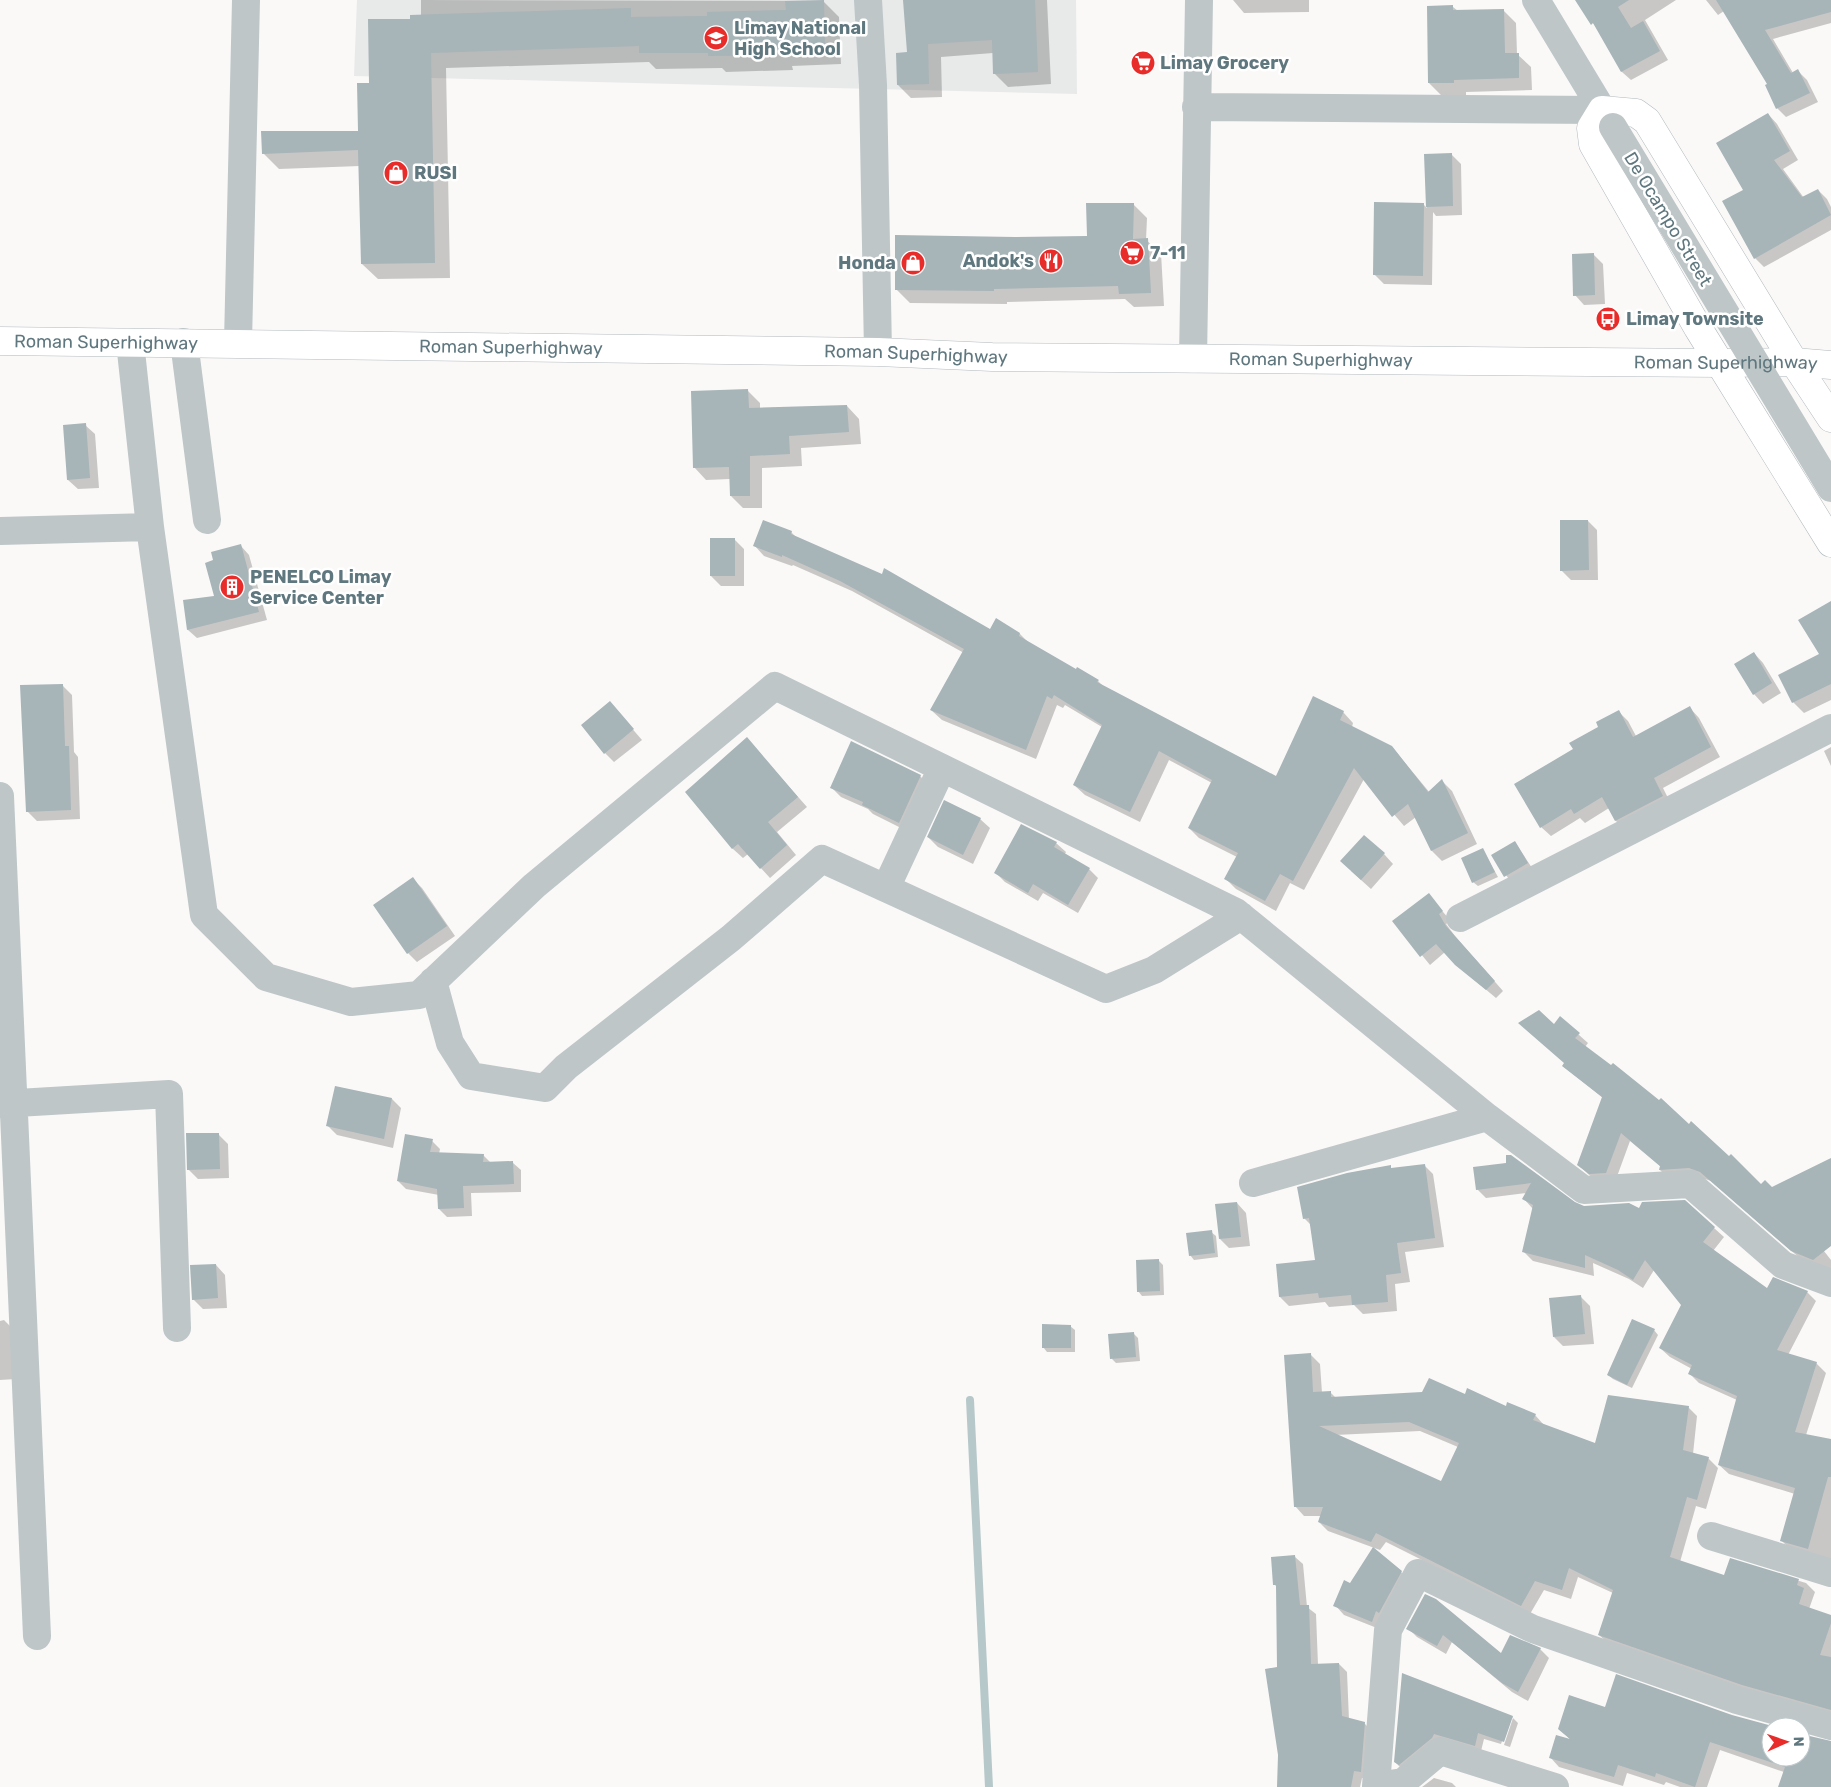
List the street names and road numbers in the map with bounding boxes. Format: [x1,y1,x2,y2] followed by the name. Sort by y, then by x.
[1619,148,1717,290] street label: De Ocampo Street
[14,330,198,354] street label: Roman Superhighway
[419,335,603,360] street label: Roman Superhighway
[824,340,1008,368] street label: Roman Superhighway
[1229,348,1413,371] street label: Roman Superhighway
[1634,351,1819,375] street label: Roman Superhighway

